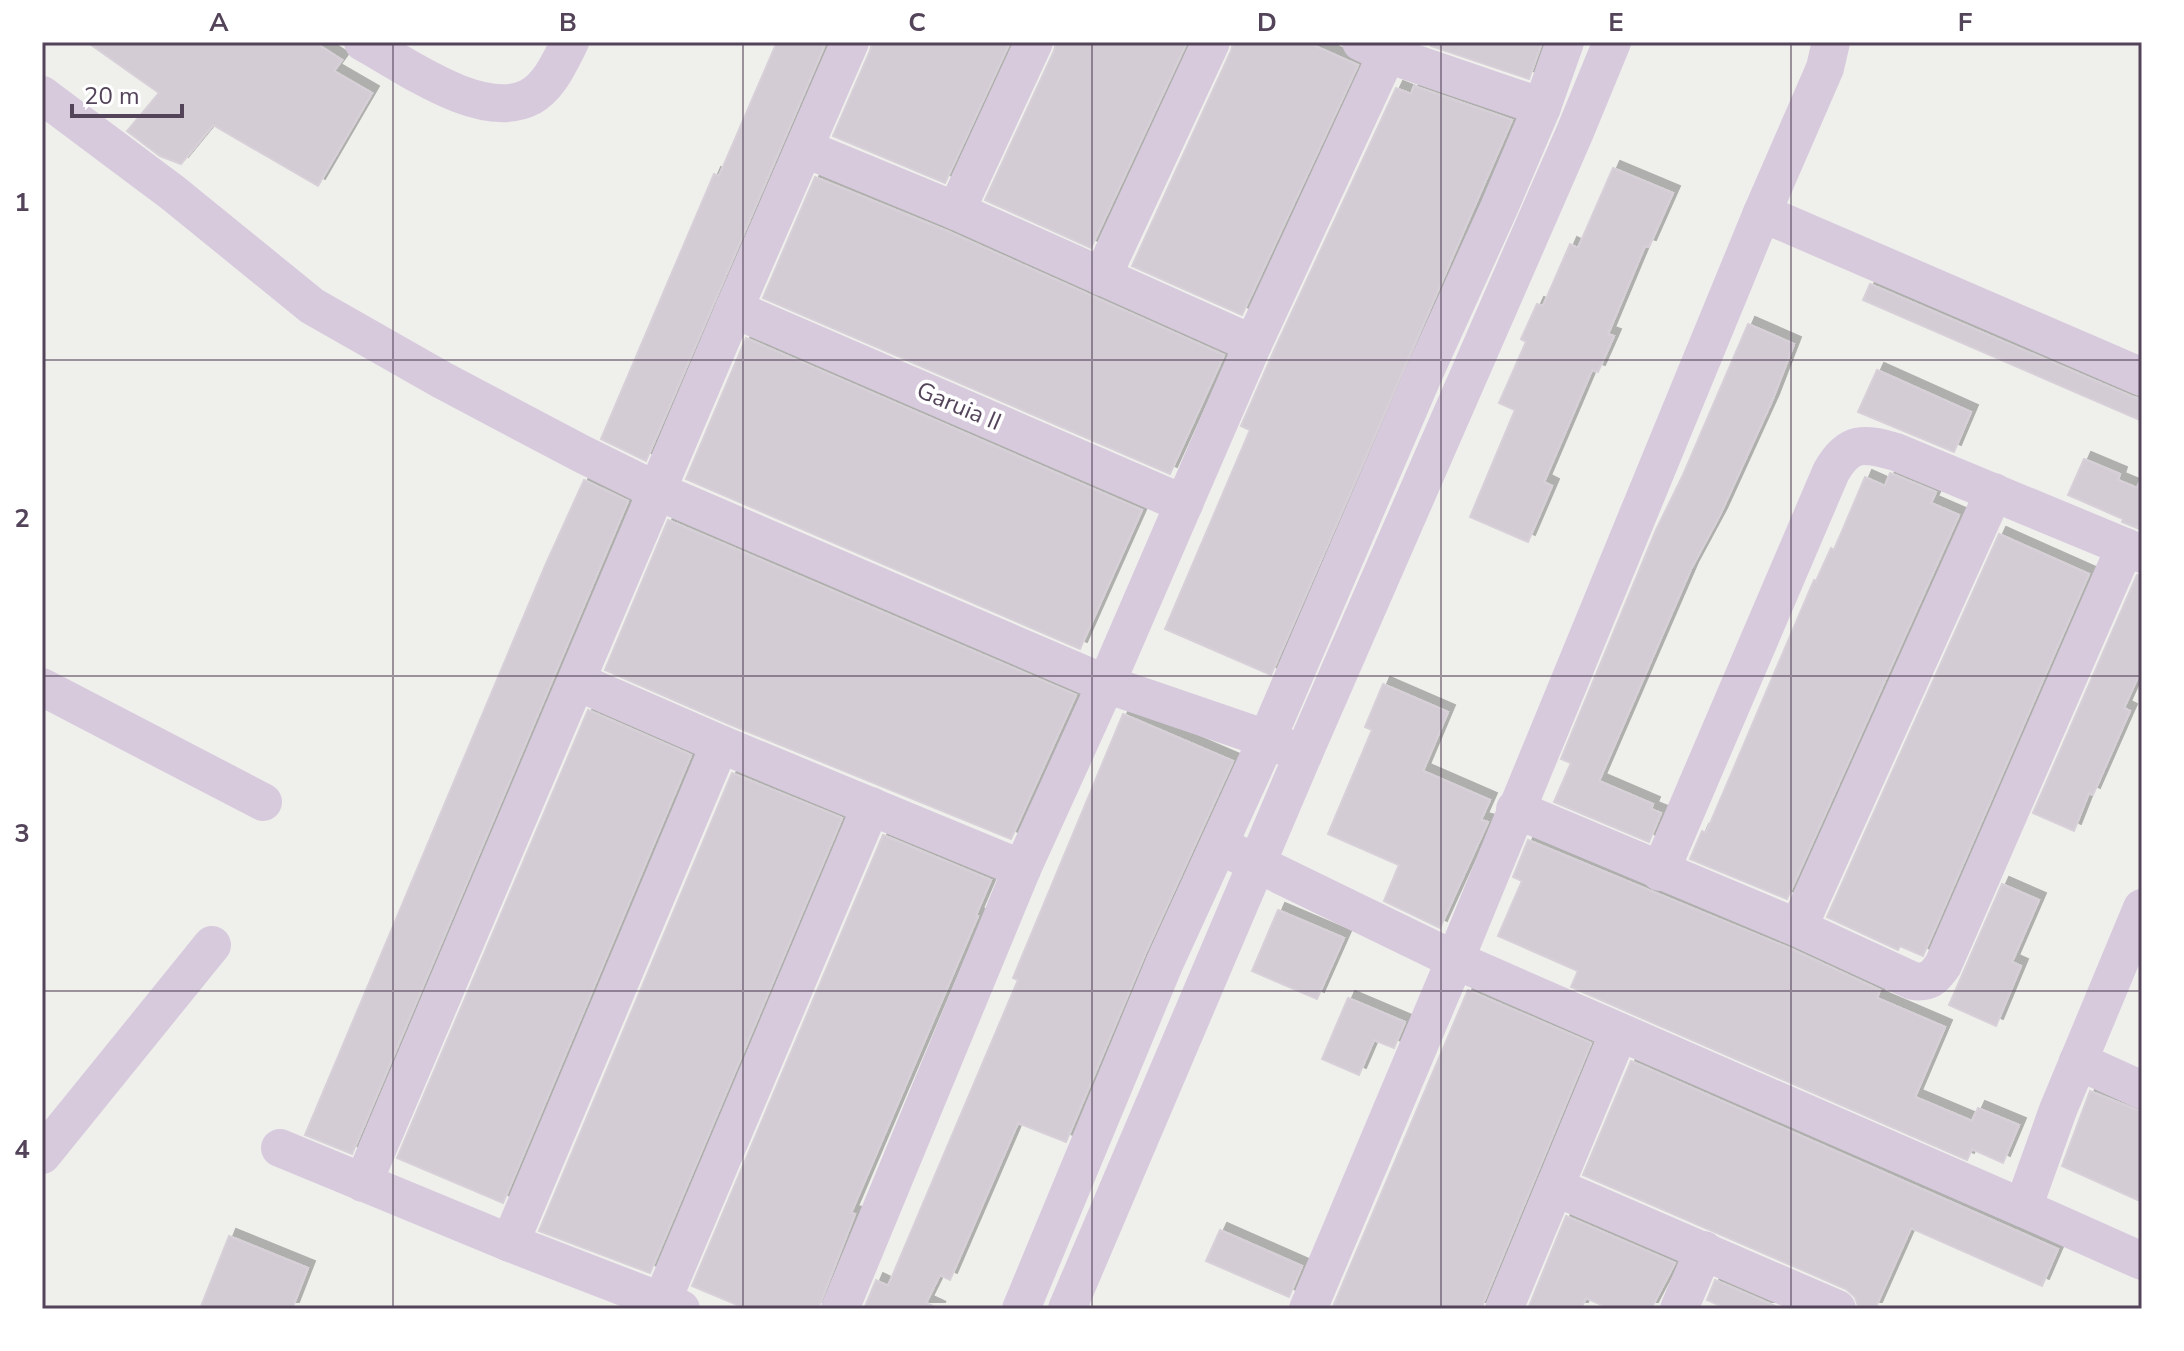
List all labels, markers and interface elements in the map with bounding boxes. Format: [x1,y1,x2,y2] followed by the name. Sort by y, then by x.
[209,5,229,40] text: A
[559,5,577,40] text: B
[908,5,926,40] text: C
[1257,5,1277,40] text: D
[1608,5,1624,40] text: E
[1958,5,1972,40] text: F
[72,68,182,118] scale bar
[84,80,140,112] text: 20 m
[14,185,30,220] text: 1
[912,374,1006,438] street label: Garuia II
[14,501,30,536] text: 2
[14,816,30,851] text: 3
[14,1132,30,1167] text: 4

